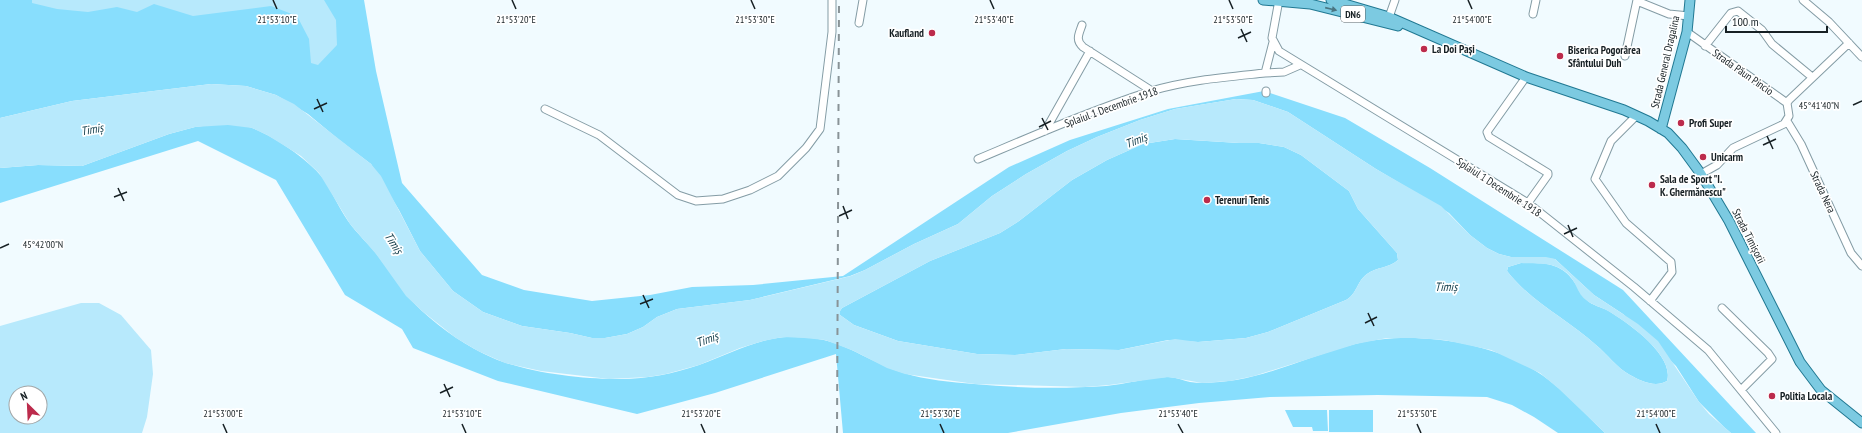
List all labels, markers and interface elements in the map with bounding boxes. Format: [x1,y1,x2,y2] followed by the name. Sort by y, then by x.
[1341,6,1365,22] road number: DN6
[1325,7,1337,13] one-way arrow
[1726,8,1827,34] scale bar
[257,13,297,26] text: 21°53'10"E
[496,13,536,26] text: 21°53'20"E
[735,13,775,26] text: 21°53'30"E
[974,13,1014,26] text: 21°53'40"E
[1213,13,1253,26] text: 21°53'50"E
[1452,13,1492,26] text: 21°54'00"E
[1648,14,1682,110] street label: Strada General Dragalina
[1732,14,1759,29] text: 100 m
[889,26,924,40] place label: Kaufland
[927,28,937,38] marker: Kaufland
[1432,42,1475,56] place label: La Doi Pași
[1568,43,1641,70] place label: Biserica Pogorârea Sfântului Duh
[1419,44,1429,54] marker: La Doi Pași
[1710,46,1776,98] street label: Strada Păun Pincio
[1555,51,1565,61] marker: Biserica Pogorârea Sfântului Duh
[1062,84,1160,130] street label: Splaiul 1 Decembrie 1918
[1799,99,1839,112] text: 45°41'40"N
[1689,116,1733,130] place label: Profi Super
[1676,118,1686,128] marker: Profi Super
[80,119,106,138] water label: Timiș
[1123,128,1151,151] water label: Timiș
[1711,150,1743,164] place label: Unicarm
[1698,152,1708,162] marker: Unicarm
[1454,154,1544,220] street label: Splaiul 1 Decembrie 1918
[1807,169,1839,215] street label: Strada Nera
[1660,172,1726,199] place label: Sala de Sport "I. K. Ghermănescu"
[1647,180,1657,190] marker: Sala de Sport "I. K. Ghermănescu"
[1215,193,1269,207] place label: Terenuri Tenis
[1202,195,1212,205] marker: Terenuri Tenis
[1729,206,1769,266] street label: Strada Timișorii
[382,229,407,258] water label: Timiș
[23,238,63,251] text: 45°42'00"N
[1435,279,1459,294] water label: Timiș
[694,327,722,350] water label: Timiș
[8,385,48,425] north arrow
[18,388,30,403] text: N
[1780,389,1833,403] place label: Politia Locala
[1767,391,1777,401] marker: Politia Locala
[203,407,243,420] text: 21°53'00"E
[442,407,482,420] text: 21°53'10"E
[681,407,721,420] text: 21°53'20"E
[920,407,960,420] text: 21°53'30"E
[1158,407,1198,420] text: 21°53'40"E
[1397,407,1437,420] text: 21°53'50"E
[1636,407,1676,420] text: 21°54'00"E

